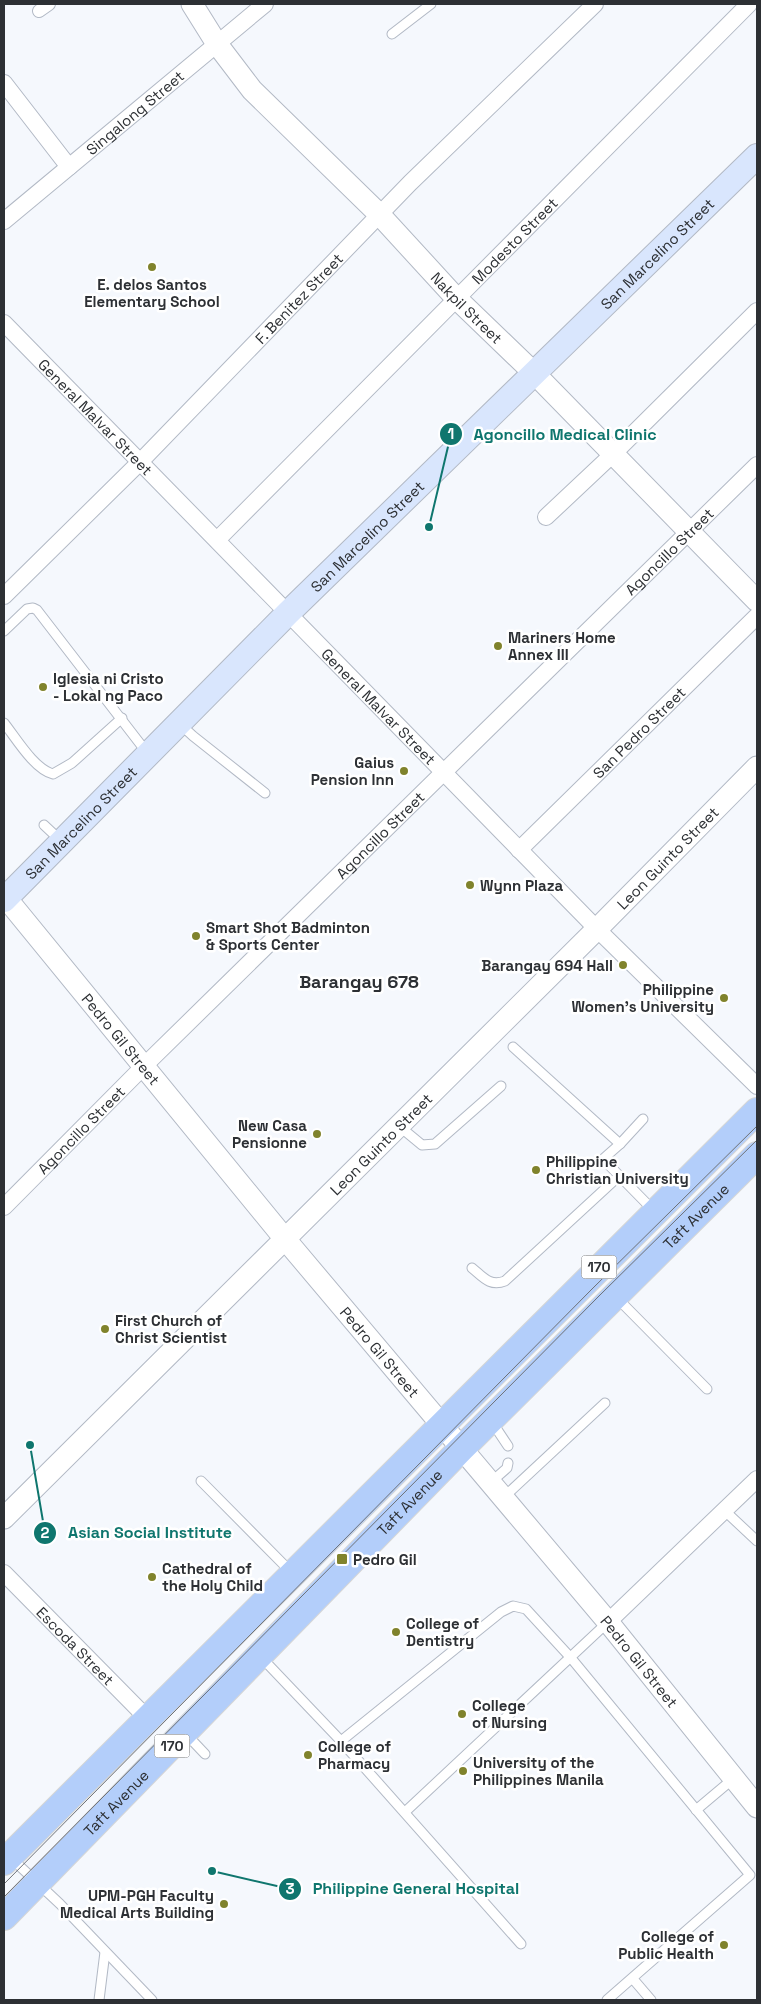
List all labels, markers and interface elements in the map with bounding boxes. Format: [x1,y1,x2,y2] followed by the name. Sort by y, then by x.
[82,66,188,159] street label: Singalong Street
[467,193,561,288] street label: Modesto Street
[596,194,718,313] street label: San Marcelino Street
[251,249,347,347] street label: F. Benitez Street
[146,261,158,273] marker: E. delos Santos Elementary School
[427,268,507,347] street label: Nakpil Street
[84,275,220,311] place label: E. delos Santos Elementary School
[34,354,157,479] street label: General Malvar Street
[439,418,667,449] callout: Agoncillo Medical Clinic
[448,424,454,443] text: 1
[473,424,657,445] text: Agoncillo Medical Clinic
[306,476,428,596] street label: San Marcelino Street
[621,504,717,599] street label: Agoncillo Street
[508,628,616,664] place label: Mariners Home Annex III
[492,640,504,652] marker: Mariners Home Annex III
[318,644,440,768] street label: General Malvar Street
[53,669,164,705] place label: Iglesia ni Cristo - Lokal ng Paco
[37,681,49,693] marker: Iglesia ni Cristo - Lokal ng Paco
[588,682,689,782] street label: San Pedro Street
[311,753,394,789] place label: Gaius Pension Inn
[21,762,141,883] street label: San Marcelino Street
[398,765,410,777] marker: Gaius Pension Inn
[332,787,428,882] street label: Agoncillo Street
[613,802,722,913] street label: Leon Guinto Street
[480,876,563,895] place label: Wynn Plaza
[464,879,476,891] marker: Wynn Plaza
[206,918,370,954] place label: Smart Shot Badminton & Sports Center
[190,930,202,942] marker: Smart Shot Badminton & Sports Center
[481,956,613,975] place label: Barangay 694 Hall
[617,959,629,971] marker: Barangay 694 Hall
[299,970,419,993] district label: Barangay 678
[571,980,714,1016] place label: Philippine Women's University
[78,989,164,1089] street label: Pedro Gil Street
[718,992,730,1004] marker: Philippine Women's University
[33,1082,129,1178] street label: Agoncillo Street
[326,1089,436,1199] street label: Leon Guinto Street
[232,1116,307,1152] place label: New Casa Pensionne
[311,1128,323,1140] marker: New Casa Pensionne
[546,1152,689,1188] place label: Philippine Christian University
[530,1164,542,1176] marker: Philippine Christian University
[659,1179,733,1253] street label: Taft Avenue
[582,1256,616,1278] road number: 170
[336,1302,424,1401] street label: Pedro Gil Street
[115,1311,227,1347] place label: First Church of Christ Scientist
[99,1323,111,1335] marker: First Church of Christ Scientist
[373,1465,446,1539] street label: Taft Avenue
[33,1517,242,1548] callout: Asian Social Institute
[68,1522,232,1543] text: Asian Social Institute
[41,1523,50,1542] text: 2
[353,1550,417,1569] place label: Pedro Gil
[335,1552,349,1566] marker: Pedro Gil
[162,1559,263,1595] place label: Cathedral of the Holy Child
[146,1571,158,1583] marker: Cathedral of the Holy Child
[33,1602,119,1689] street label: Escoda Street
[597,1611,682,1711] street label: Pedro Gil Street
[406,1614,479,1650] place label: College of Dentistry
[390,1626,402,1638] marker: College of Dentistry
[472,1696,547,1732] place label: College of Nursing
[456,1708,468,1720] marker: College of Nursing
[154,1734,190,1758] road number: 170
[318,1737,391,1773] place label: College of Pharmacy
[302,1749,314,1761] marker: College of Pharmacy
[473,1753,604,1789] place label: University of the Philippines Manila
[79,1765,153,1840] street label: Taft Avenue
[457,1765,469,1777] marker: University of the Philippines Manila
[278,1873,529,1904] callout: Philippine General Hospital
[313,1878,519,1899] text: Philippine General Hospital
[285,1879,295,1898] text: 3
[60,1886,214,1922] place label: UPM-PGH Faculty Medical Arts Building
[218,1898,230,1910] marker: UPM-PGH Faculty Medical Arts Building
[618,1927,714,1963] place label: College of Public Health
[718,1939,730,1951] marker: College of Public Health

